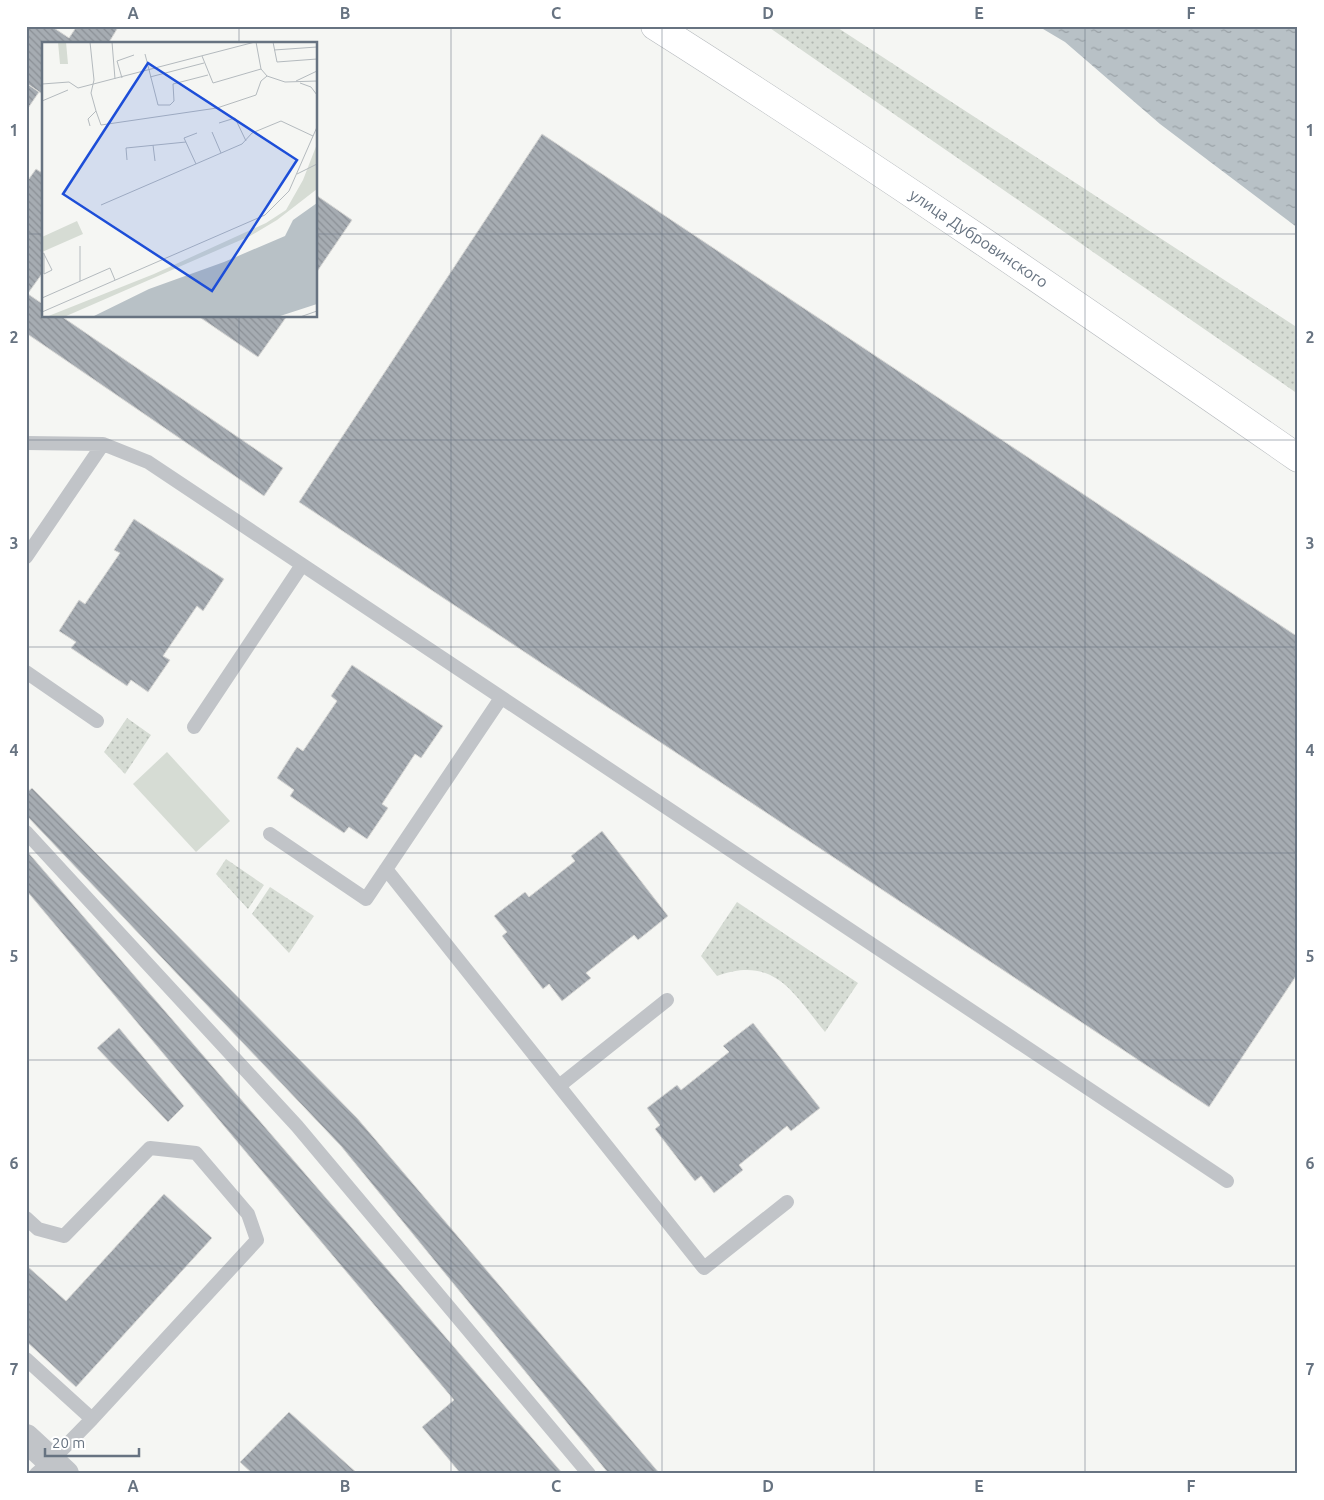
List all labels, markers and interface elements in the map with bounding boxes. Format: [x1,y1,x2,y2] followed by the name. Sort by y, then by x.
[127,4,139,22] text: A
[340,4,350,22] text: B
[551,4,561,22] text: C
[762,4,774,22] text: D
[974,4,984,22] text: E
[1187,4,1196,22] text: F
[42,42,318,318] inset map
[9,121,19,139] text: 1
[1305,121,1315,139] text: 1
[906,185,1052,291] street label: улица Дубровинского
[9,328,19,346] text: 2
[1305,328,1315,346] text: 2
[9,534,19,552] text: 3
[1305,534,1315,552] text: 3
[9,741,19,759] text: 4
[1305,741,1315,759] text: 4
[9,947,19,965] text: 5
[1305,947,1315,965] text: 5
[9,1154,19,1172] text: 6
[1305,1154,1315,1172] text: 6
[9,1360,19,1378] text: 7
[1305,1360,1315,1378] text: 7
[45,1425,139,1457] scale bar
[52,1434,85,1451] text: 20 m
[127,1477,139,1495] text: A
[340,1477,350,1495] text: B
[551,1477,561,1495] text: C
[762,1477,774,1495] text: D
[974,1477,984,1495] text: E
[1187,1477,1196,1495] text: F

